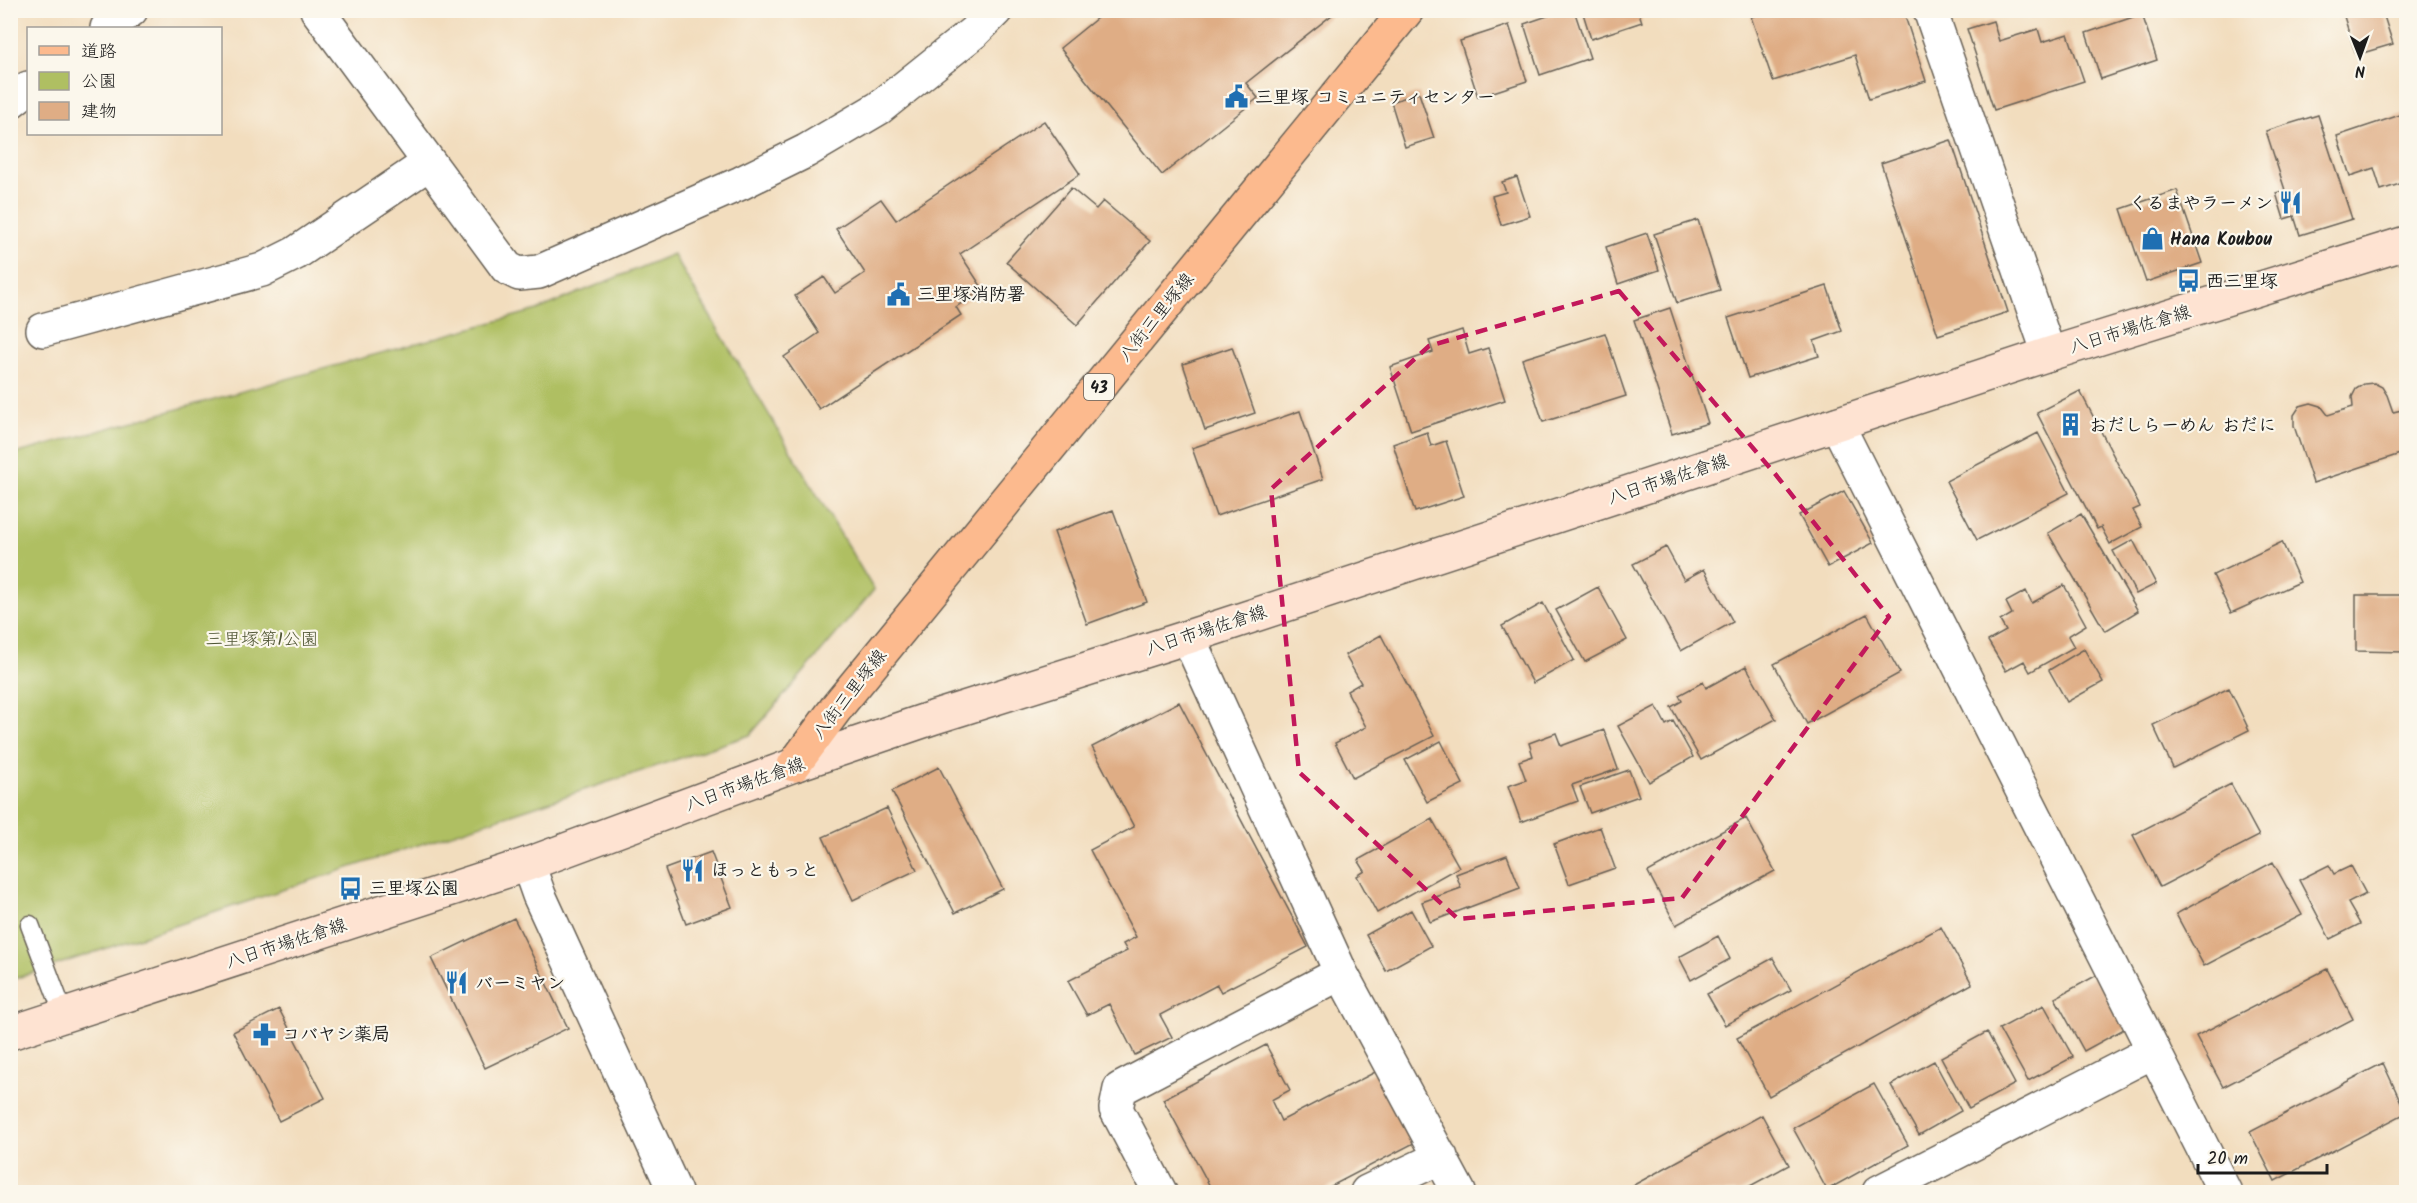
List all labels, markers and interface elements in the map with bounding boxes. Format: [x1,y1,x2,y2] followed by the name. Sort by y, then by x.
[27,27,222,135] legend
[2330,27,2390,87] north arrow
[81,38,117,67] text: 道路
[2355,58,2366,83] text: N
[81,68,117,97] text: 公園
[1224,84,1250,110] public building icon: 三里塚 コミュニティセンター
[1255,84,1495,113] place label: 三里塚 コミュニティセンター
[81,98,117,127] text: 建物
[2129,190,2273,219] place label: くるまやラーメン
[2278,190,2304,216] restaurant icon: くるまやラーメン
[2139,226,2165,252] shop icon: Hana Koubou
[2170,226,2272,255] place label: Hana Koubou
[1112,267,1202,369] street label: 八街三里塚線
[2175,268,2201,294] bus stop icon: 西三里塚
[2206,268,2278,297] place label: 西三里塚
[886,281,912,307] public building icon: 三里塚消防署
[917,281,1025,310] place label: 三里塚消防署
[2066,298,2195,363] street label: 八日市場佐倉線
[1084,374,1114,400] road number: 43
[2058,412,2084,438] building icon: おだしらーめん おだに
[2089,412,2276,441] place label: おだしらーめん おだに
[1604,447,1733,514] street label: 八日市場佐倉線
[1142,598,1271,665] street label: 八日市場佐倉線
[205,626,319,655] park label: 三里塚第1公園
[806,643,895,746] street label: 八街三里塚線
[681,750,810,821] street label: 八日市場佐倉線
[680,857,706,883] restaurant icon: ほっともっと
[711,857,819,886] place label: ほっともっと
[338,875,364,901] bus stop icon: 三里塚公園
[369,875,459,904] place label: 三里塚公園
[222,911,351,978] street label: 八日市場佐倉線
[444,970,470,996] restaurant icon: バーミヤン
[475,970,565,999] place label: バーミヤン
[251,1021,277,1047] pharmacy icon: コバヤシ薬局
[282,1021,390,1050] place label: コバヤシ薬局
[2198,1137,2327,1175] scale bar
[2207,1145,2248,1174] text: 20 m

